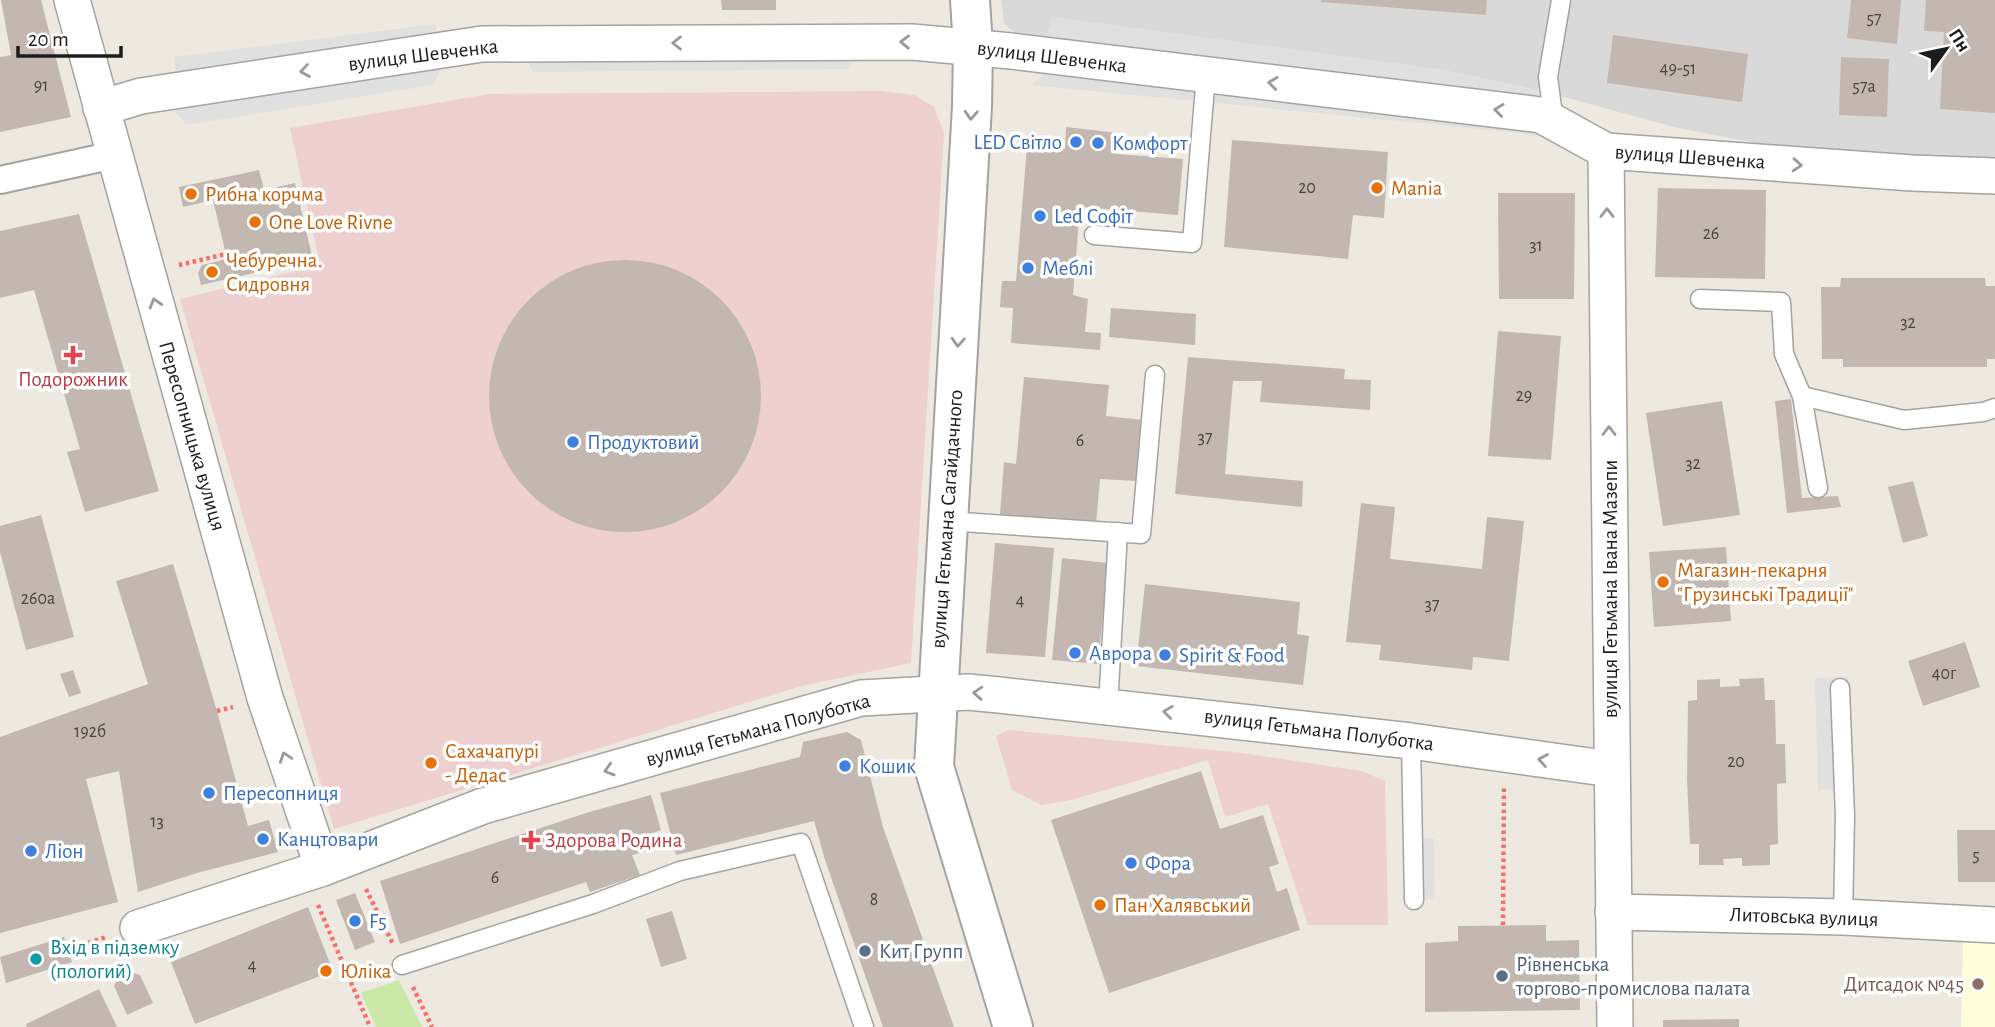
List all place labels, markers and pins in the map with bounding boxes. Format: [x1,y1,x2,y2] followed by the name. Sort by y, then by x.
[973,132,1062,153] place label: LED Світло
[1112,133,1188,154] place label: Комфорт
[1068,134,1084,150] marker: LED Світло
[1090,135,1106,151] marker: Комфорт
[1391,178,1443,199] place label: Mania
[1369,180,1385,196] marker: Mania
[205,184,324,205] place label: Рибна корчма
[183,186,199,202] marker: Рибна корчма
[1054,206,1133,227] place label: Led Софіт
[1032,208,1048,224] marker: Led Софіт
[269,212,393,233] place label: One Love Rivne
[247,214,263,230] marker: One Love Rivne
[226,250,322,295] place label: Чебуречна. Сидровня
[1042,258,1093,279] place label: Меблі
[1020,260,1036,276] marker: Меблі
[204,264,220,280] marker: Чебуречна. Сидровня
[65,347,81,363] marker: Подорожник
[18,369,128,390] place label: Подорожник
[587,432,699,453] place label: Продуктовий
[565,434,581,450] marker: Продуктовий
[1677,560,1854,605] place label: Магазин-пекарня "Грузинські Традиції"
[1655,574,1671,590] marker: Магазин-пекарня "Грузинські Традиції"
[1089,643,1152,664] place label: Аврора
[1067,645,1083,661] marker: Аврора
[1179,645,1285,666] place label: Spirit & Food
[1157,647,1173,663] marker: Spirit & Food
[445,741,539,786] place label: Сахачапурі - Дедас
[423,755,439,771] marker: Сахачапурі - Дедас
[859,756,916,777] place label: Кошик
[837,758,853,774] marker: Кошик
[223,783,339,804] place label: Пересопниця
[201,785,217,801] marker: Пересопниця
[277,829,379,850] place label: Канцтовари
[545,830,683,851] place label: Здорова Родина
[255,831,271,847] marker: Канцтовари
[523,832,539,848] marker: Здорова Родина
[45,841,84,862] place label: Ліон
[23,843,39,859] marker: Ліон
[1145,853,1191,874] place label: Фора
[1123,855,1139,871] marker: Фора
[1114,895,1251,916] place label: Пан Халявський
[1092,897,1108,913] marker: Пан Халявський
[369,911,387,932] place label: F5
[347,913,363,929] marker: F5
[50,937,179,982] place label: Вхід в підземку (пологий)
[879,941,963,962] place label: Кит Групп
[857,943,873,959] marker: Кит Групп
[28,951,44,967] marker: Вхід в підземку (пологий)
[1515,954,1751,999] place label: Рівненська торгово-промислова палата
[340,961,392,982] place label: Юліка
[318,963,334,979] marker: Юліка
[1494,968,1510,984] marker: Рівненська торгово-промислова палата
[1844,974,1964,995] place label: Дитсадок №45
[1970,976,1986,992] marker: Дитсадок №45

